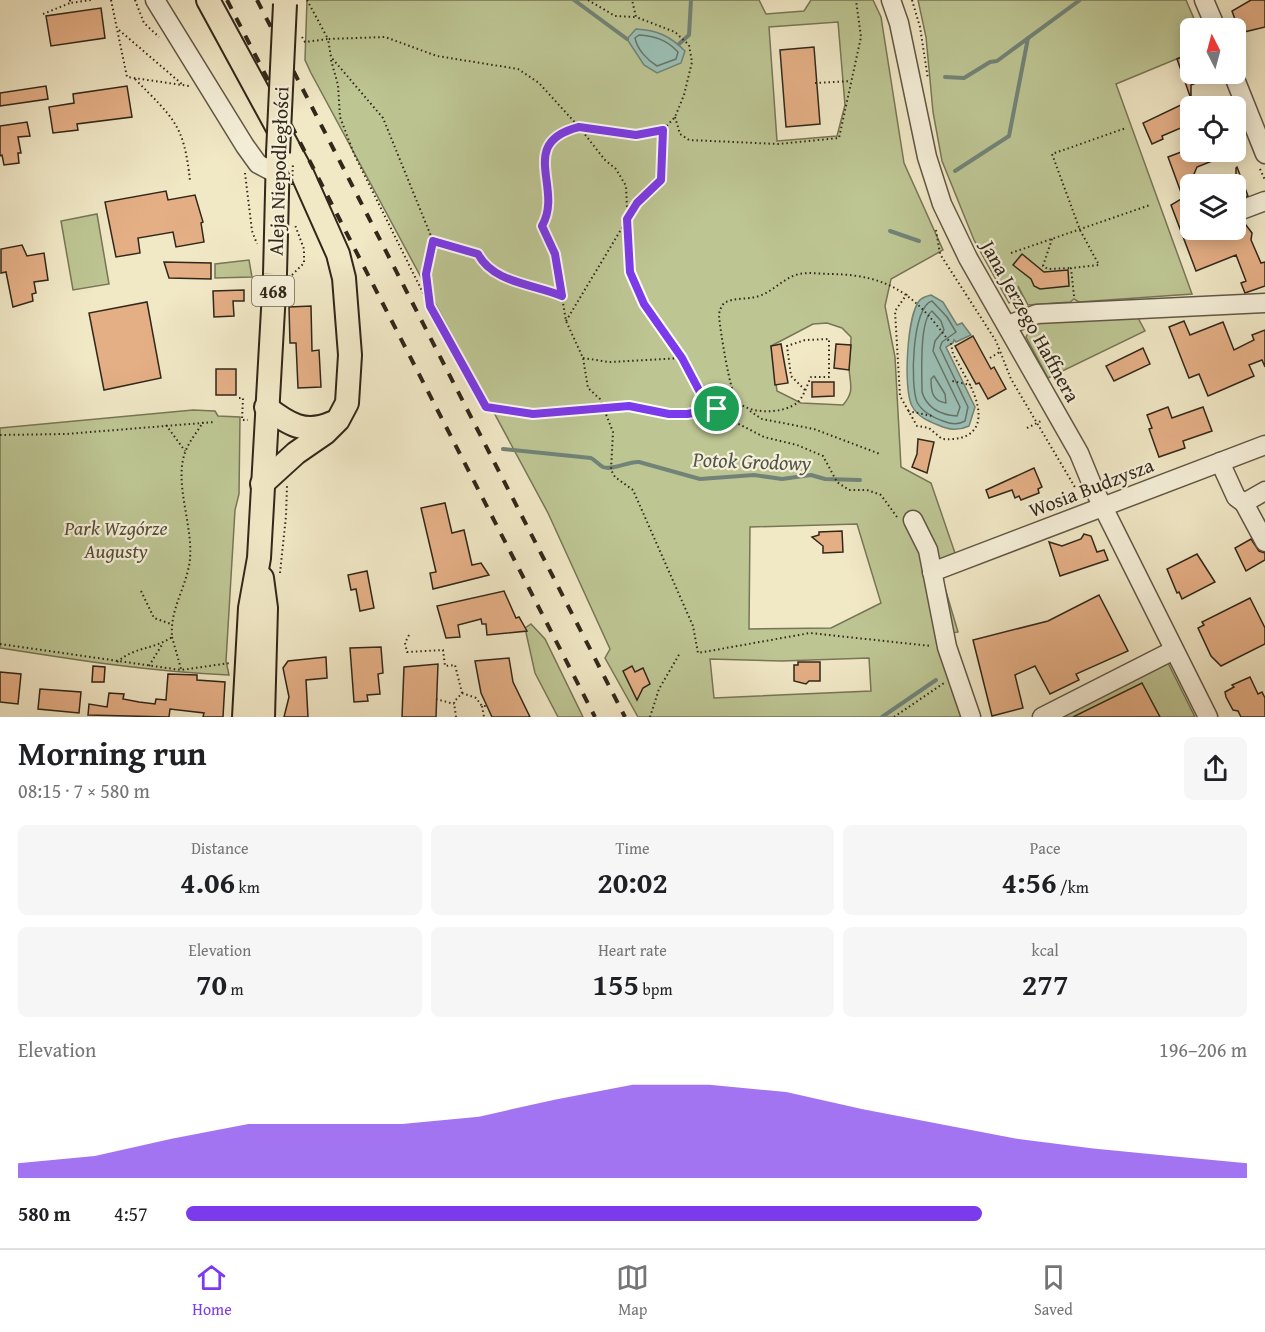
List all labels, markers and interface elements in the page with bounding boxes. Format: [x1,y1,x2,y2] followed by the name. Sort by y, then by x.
[1180,18,1246,84] north arrow
[1180,18,1246,240] map controls
[261,85,295,256] street label: Aleja Niepodległości
[1180,96,1246,162] button: locate
[1180,174,1246,240] button: layers
[973,232,1088,408] street label: Jana Jerzego Haffnera
[252,276,294,306] road number: 468
[691,383,742,434] pin
[700,392,733,425] icon: arrive
[691,443,812,479] water label: Potok Grodowy
[1024,450,1158,524] street label: Wosia Budzysza
[63,513,168,565] park label: Park Wzgórze Augusty
[18,729,207,777] text: Morning run
[1184,737,1247,800] button: share
[18,776,150,805] text: 08:15 · 7 × 580 m
[191,836,249,860] text: Distance
[615,836,650,860] text: Time
[1030,836,1061,860] text: Pace
[180,860,235,904] text: 4.06
[597,860,668,904] text: 20:02
[1001,860,1057,904] text: 4:56
[235,875,260,899] text: km
[1057,875,1089,899] text: /km
[189,938,251,962] text: Elevation
[598,938,667,962] text: Heart rate
[1032,938,1059,962] text: kcal
[196,962,227,1006] text: 70
[592,962,639,1006] text: 155
[1022,962,1068,1006] text: 277
[227,977,244,1001] text: m
[639,977,673,1001] text: bpm
[18,1035,96,1064] text: Elevation
[1159,1035,1247,1064] text: 196–206 m
[18,1199,71,1228] text: 580 m
[114,1199,148,1228] text: 4:57
[192,1261,232,1321] tab: Home
[616,1261,649,1321] tab: Map
[1034,1261,1073,1321] tab: Saved

